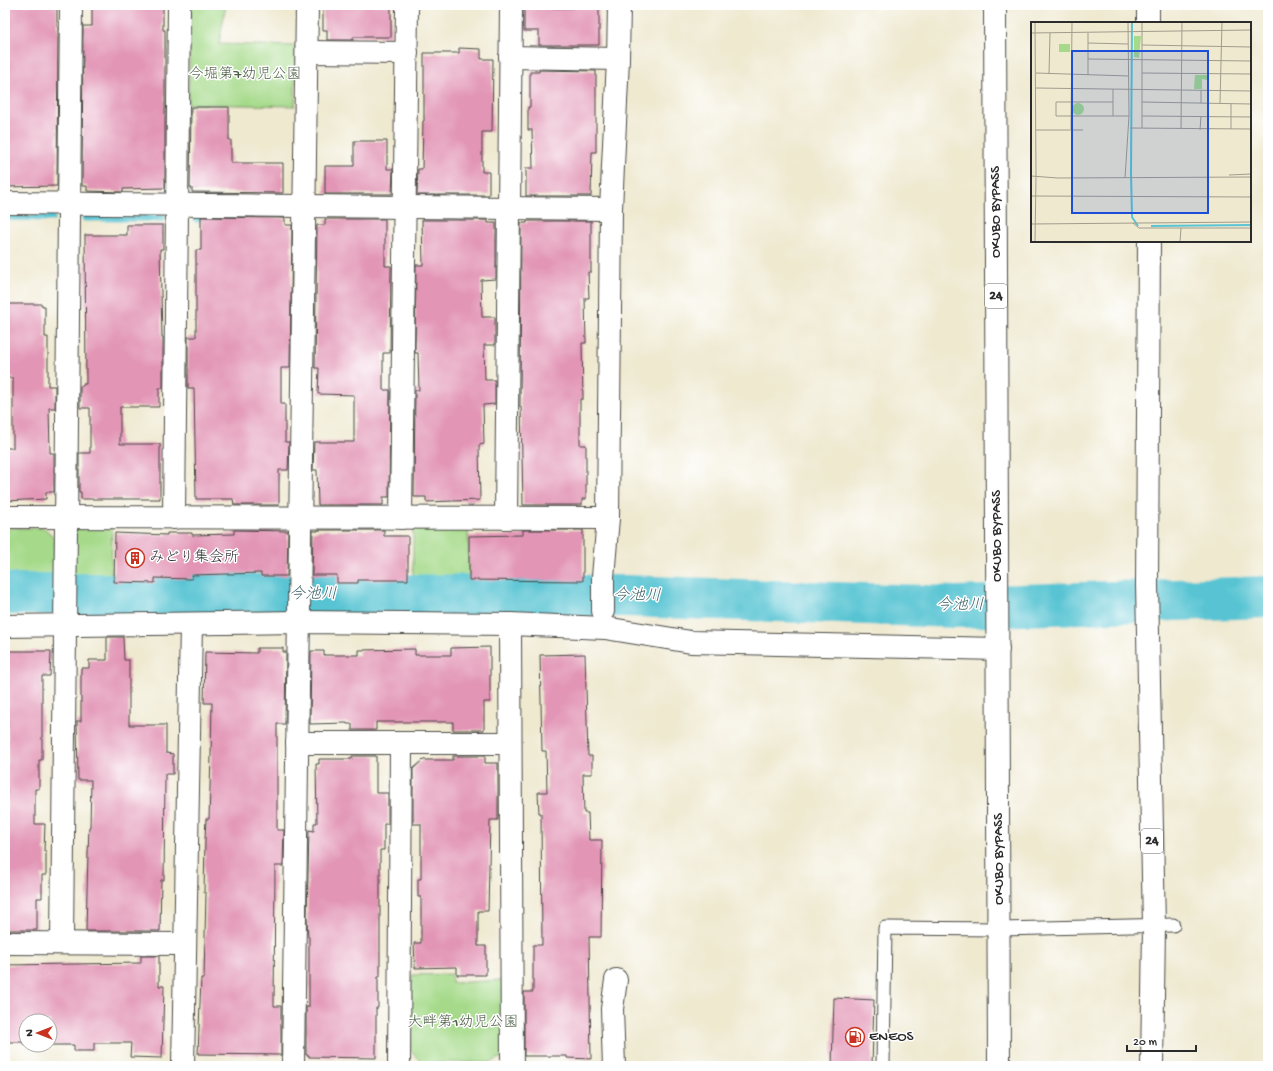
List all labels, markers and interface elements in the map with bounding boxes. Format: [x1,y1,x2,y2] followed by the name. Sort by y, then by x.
[1031,22,1251,242] inset map
[189,65,301,84] park label: 今堀第7幼児公園
[987,166,1005,258] street label: OKUBO BYPASS
[985,284,1007,308] road number: 24
[988,490,1006,582] street label: OKUBO BYPASS
[124,547,146,569] building icon: みどり集会所
[149,548,239,567] place label: みどり集会所
[289,585,337,605] water label: 今池川
[613,586,661,607] water label: 今池川
[936,596,984,616] water label: 今池川
[990,813,1008,905] street label: OKUBO BYPASS
[1141,829,1163,853] road number: 24
[18,1013,58,1053] north arrow
[407,1013,519,1032] park label: 大畔第1幼児公園
[844,1026,866,1048] fuel station icon: ENEOS
[1127,1027,1196,1053] scale bar
[869,1028,914,1046] place label: ENEOS
[24,1029,36,1037] text: N
[1133,1036,1158,1050] text: 20 m

